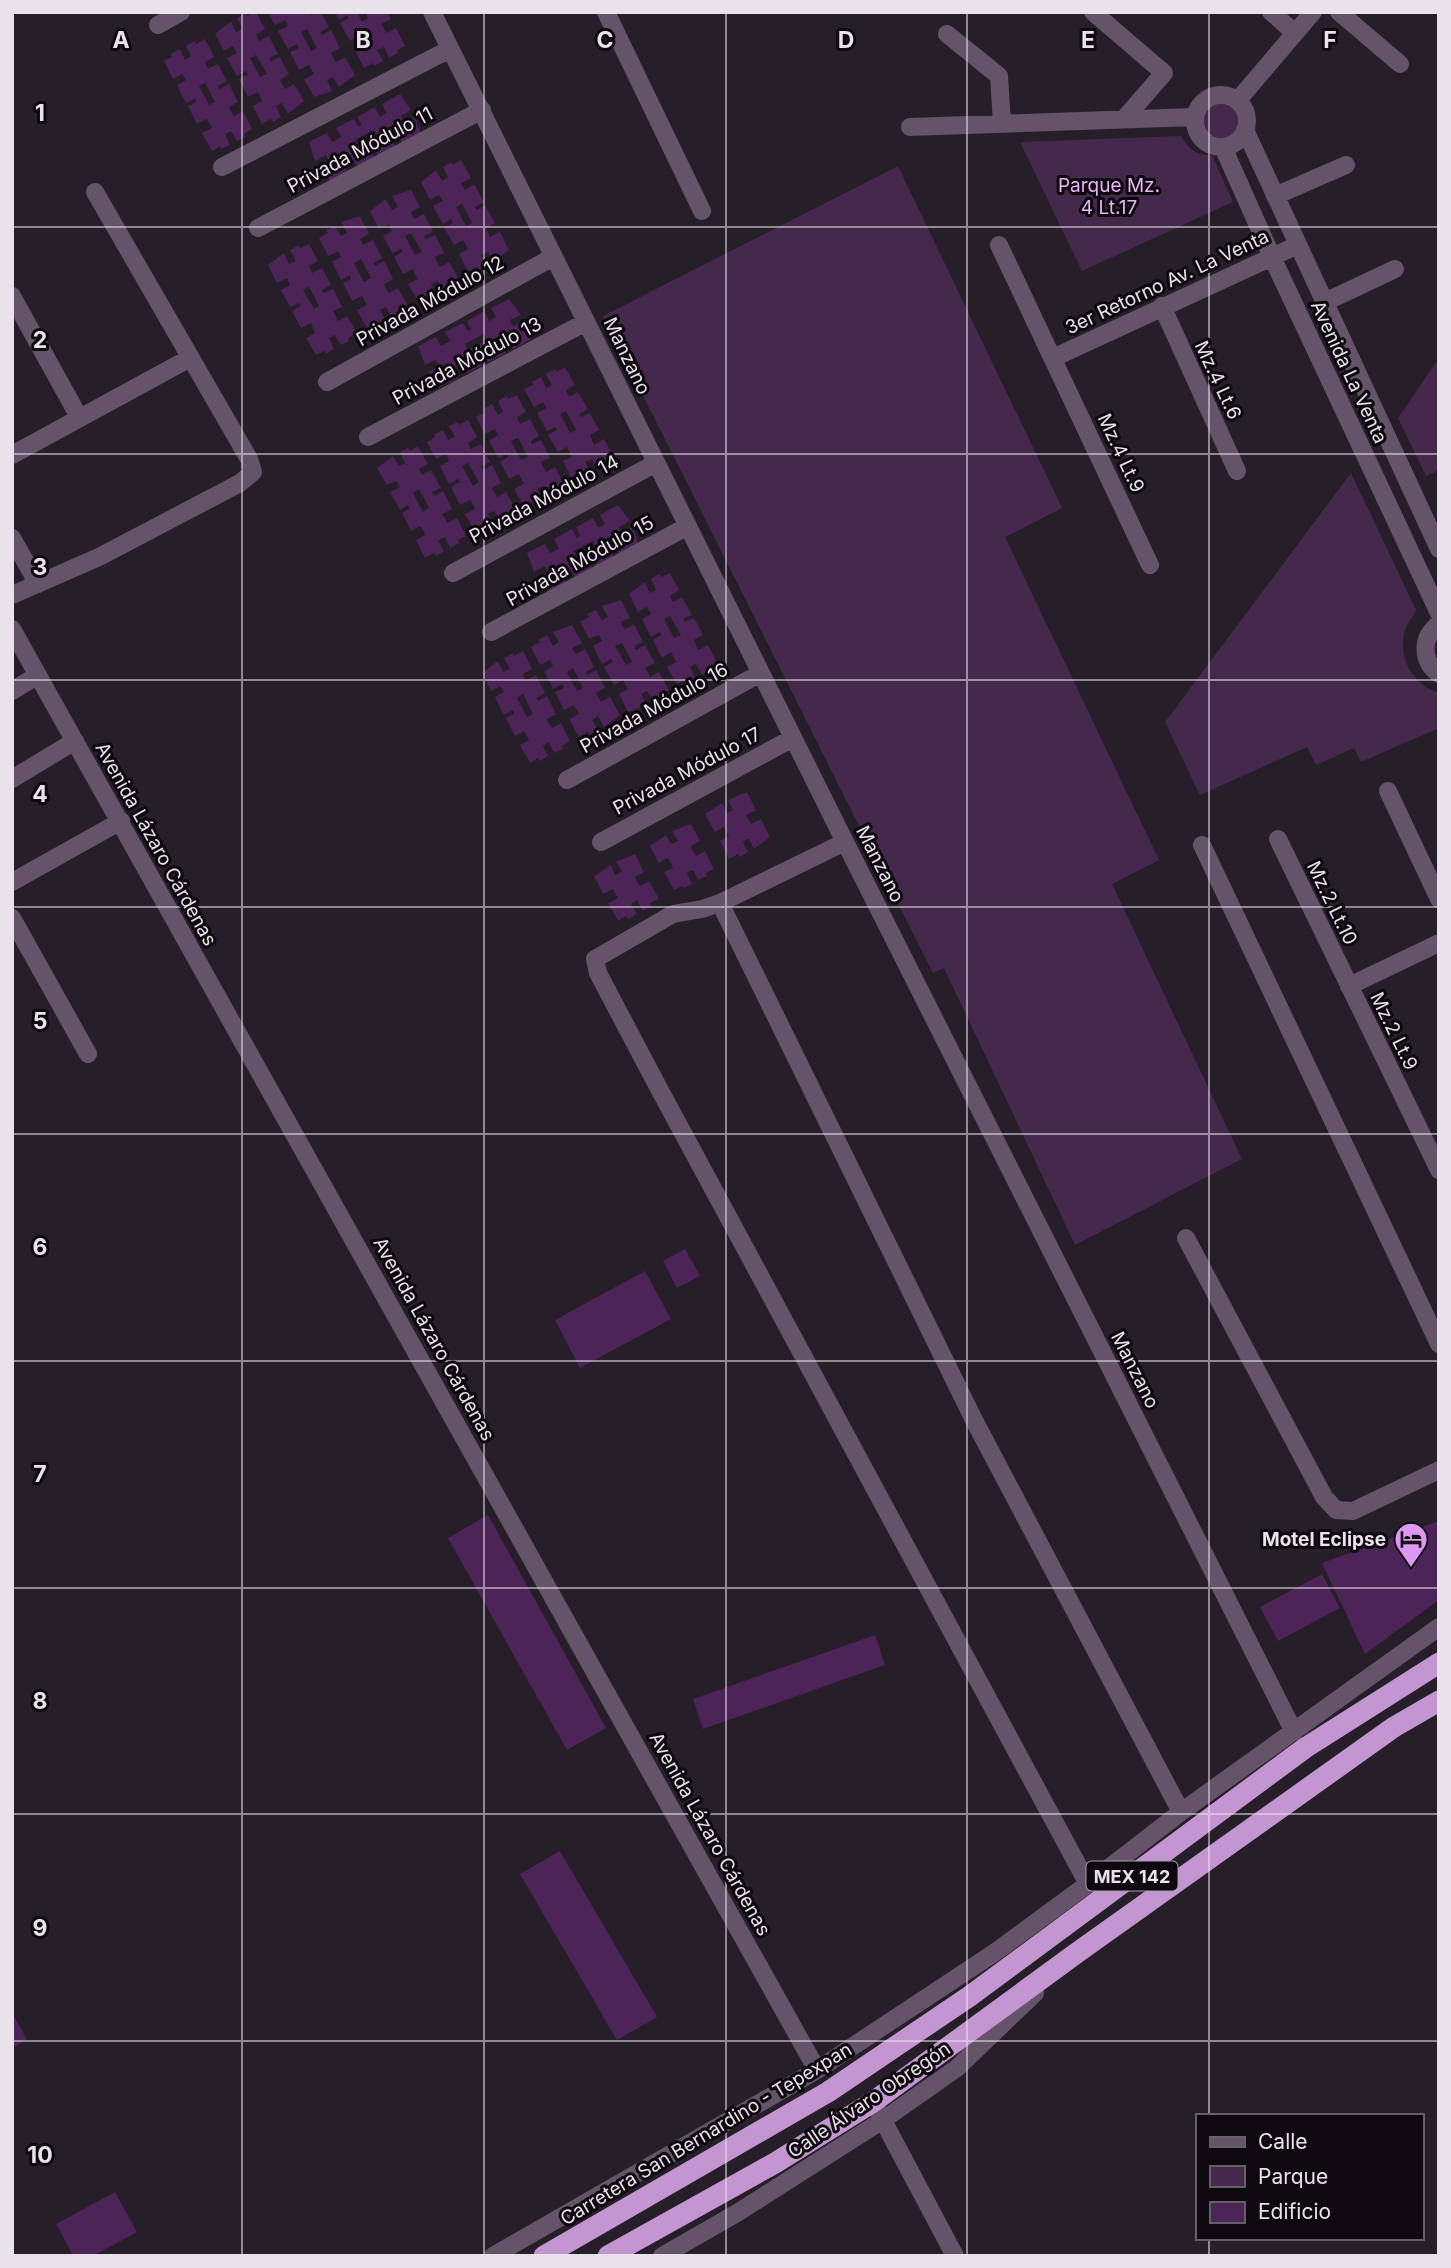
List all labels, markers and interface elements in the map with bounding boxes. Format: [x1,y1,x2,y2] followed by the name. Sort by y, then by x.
[112,26,130,54] text: A
[355,26,371,54] text: B
[596,26,614,54] text: C
[838,26,854,54] text: D
[1081,26,1095,54] text: E
[1323,26,1337,54] text: F
[35,99,45,127] text: 1
[283,102,437,198] street label: Privada Módulo 11
[1058,174,1160,219] park label: Parque Mz. 4 Lt.17
[1062,225,1272,339] street label: 3er Retorno Av. La Venta
[352,251,508,351] street label: Privada Módulo 12
[1306,297,1392,447] street label: Avenida La Venta
[389,312,545,410] street label: Privada Módulo 13
[599,314,655,398] street label: Manzano
[33,326,47,354] text: 2
[1190,337,1246,423] street label: Mz.4 Lt.6
[1093,410,1149,496] street label: Mz.4 Lt.9
[465,450,623,548] street label: Privada Módulo 14
[502,511,658,611] street label: Privada Módulo 15
[33,553,47,581] text: 3
[576,658,732,758] street label: Privada Módulo 16
[609,722,765,820] street label: Privada Módulo 17
[90,738,222,950] street label: Avenida Lázaro Cárdenas
[32,780,48,808] text: 4
[851,822,909,906] street label: Manzano
[1302,857,1362,949] street label: Mz.2 Lt.10
[1365,988,1423,1074] street label: Mz.2 Lt.9
[33,1007,47,1035] text: 5
[33,1233,47,1261] text: 6
[368,1233,500,1445] street label: Avenida Lázaro Cárdenas
[1106,1328,1164,1412] street label: Manzano
[33,1460,47,1488] text: 7
[1392,1520,1430,1569] hotel icon: Motel Eclipse
[1262,1528,1386,1551] place label: Motel Eclipse
[33,1687,47,1715] text: 8
[644,1728,776,1940] street label: Avenida Lázaro Cárdenas
[1086,1862,1178,1890] road number: MEX 142
[33,1914,47,1942] text: 9
[783,2036,955,2163] street label: Calle Álvaro Obregón
[556,2038,856,2230] street label: Carretera San Bernardino - Tepexpan
[1196,2114,1423,2240] legend
[1258,2129,1308,2154] text: Calle
[27,2141,53,2169] text: 10
[1258,2164,1328,2189] text: Parque
[1258,2199,1331,2224] text: Edificio

